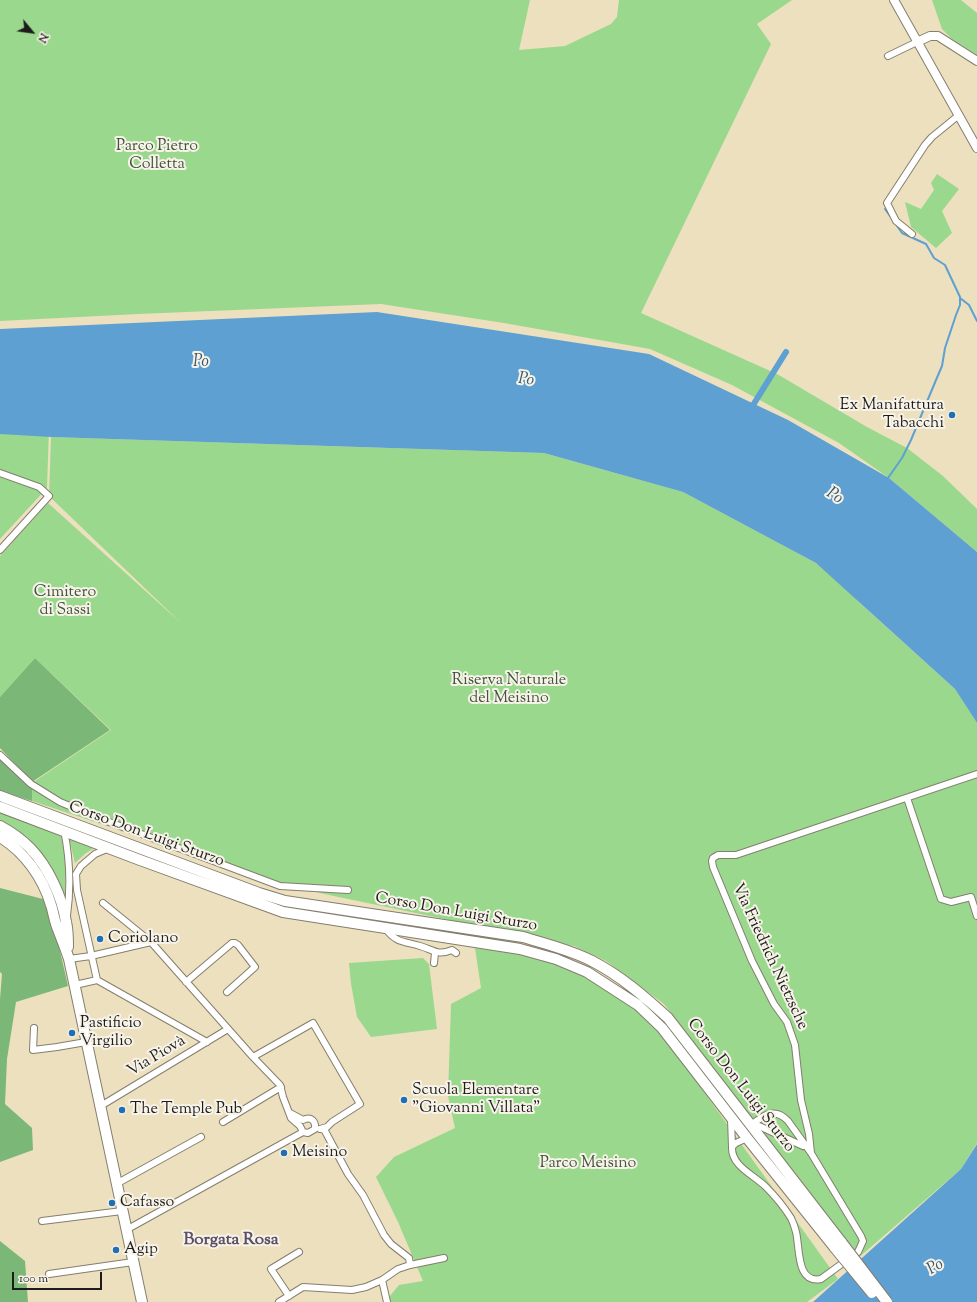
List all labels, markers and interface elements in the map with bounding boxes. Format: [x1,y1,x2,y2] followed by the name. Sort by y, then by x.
[12,12,52,52] north arrow
[33,30,52,46] text: N
[116,137,198,175] park label: Parco Pietro Colletta
[193,353,209,373] water label: Po
[517,370,535,392] water label: Po
[840,396,944,434] place label: Ex Manifattura Tabacchi
[947,410,957,420] marker: Ex Manifattura Tabacchi
[822,484,846,510] water label: Po
[34,583,96,621] park label: Cimitero di Sassi
[452,671,566,709] park label: Riserva Naturale del Meisino
[66,798,226,872] street label: Corso Don Luigi Sturzo
[727,881,811,1033] street label: Via Friedrich Nietzsche
[374,889,538,937] street label: Corso Don Luigi Sturzo
[108,929,178,949] place label: Coriolano
[95,934,105,944] marker: Coriolano
[80,1014,142,1052] place label: Pastificio Virgilio
[682,1015,798,1157] street label: Corso Don Luigi Sturzo
[67,1028,77,1038] marker: Pastificio Virgilio
[124,1032,190,1082] street label: Via Piovà
[412,1081,540,1119] place label: Scuola Elementare "Giovanni Villata"
[399,1095,409,1105] marker: Scuola Elementare "Giovanni Villata"
[130,1100,242,1120] place label: The Temple Pub
[117,1105,127,1115] marker: The Temple Pub
[292,1143,347,1163] place label: Meisino
[279,1148,289,1158] marker: Meisino
[540,1154,636,1174] park label: Parco Meisino
[120,1193,174,1213] place label: Cafasso
[107,1198,117,1208] marker: Cafasso
[183,1231,279,1251] district label: Borgata Rosa
[124,1240,158,1260] place label: Agip
[111,1245,121,1255] marker: Agip
[924,1255,948,1281] water label: Po
[14,1264,104,1290] scale bar
[19,1270,48,1288] text: 100 m

